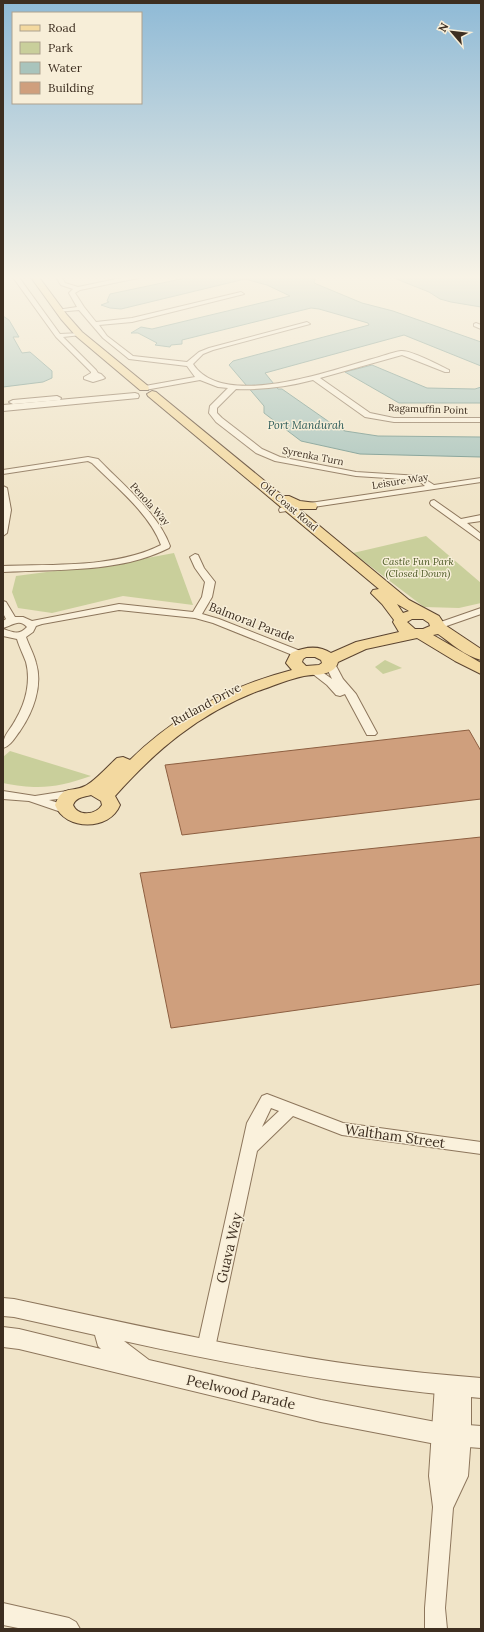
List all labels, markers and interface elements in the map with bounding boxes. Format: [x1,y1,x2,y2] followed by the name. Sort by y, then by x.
[12,12,142,104] legend
[432,12,472,52] north arrow
[48,20,76,35] text: Road
[435,20,452,34] text: N
[48,40,74,55] text: Park
[48,60,83,75] text: Water
[48,80,94,95] text: Building
[388,401,468,417] street label: Ragamuffin Point
[268,418,345,432] water label: Port Mandurah
[281,444,345,468] street label: Syrenka Turn
[371,470,430,492] street label: Leisure Way
[257,478,321,534] street label: Old Coast Road
[127,480,173,529] street label: Penola Way
[382,555,454,580] park label: Castle Fun Park (Closed Down)
[207,599,298,645] street label: Balmoral Parade
[169,679,244,729] street label: Rutland Drive
[344,1120,447,1152] street label: Waltham Street
[212,1210,246,1285] street label: Guava Way
[185,1371,298,1413] street label: Peelwood Parade

